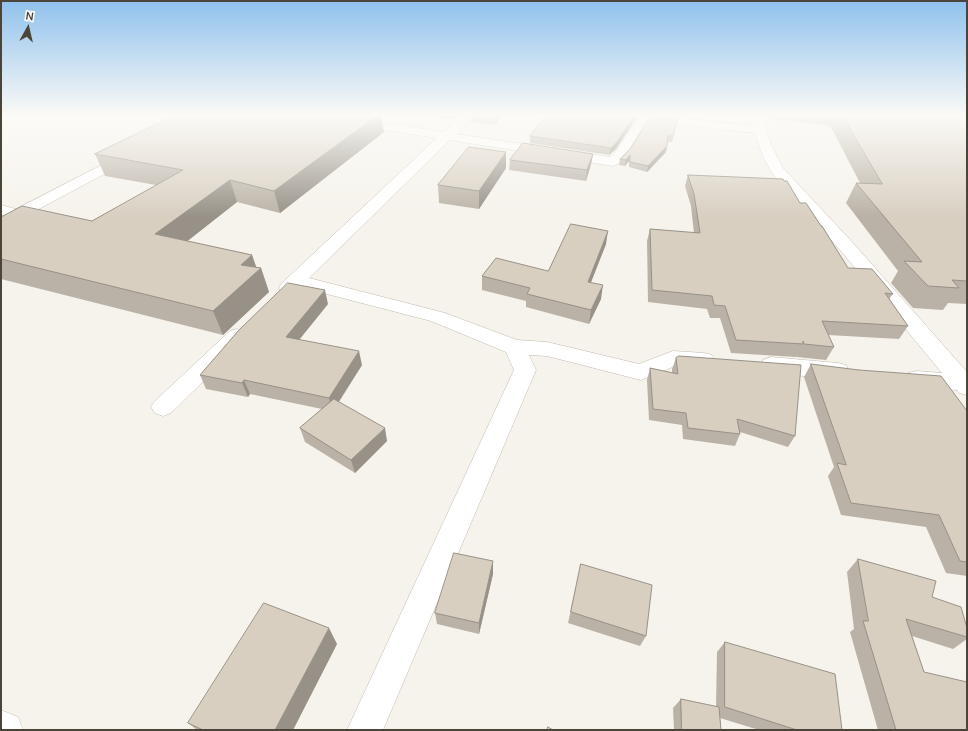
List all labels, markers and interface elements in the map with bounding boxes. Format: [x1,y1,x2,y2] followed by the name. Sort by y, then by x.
[8,8,48,48] north arrow
[25,8,35,24] text: N

